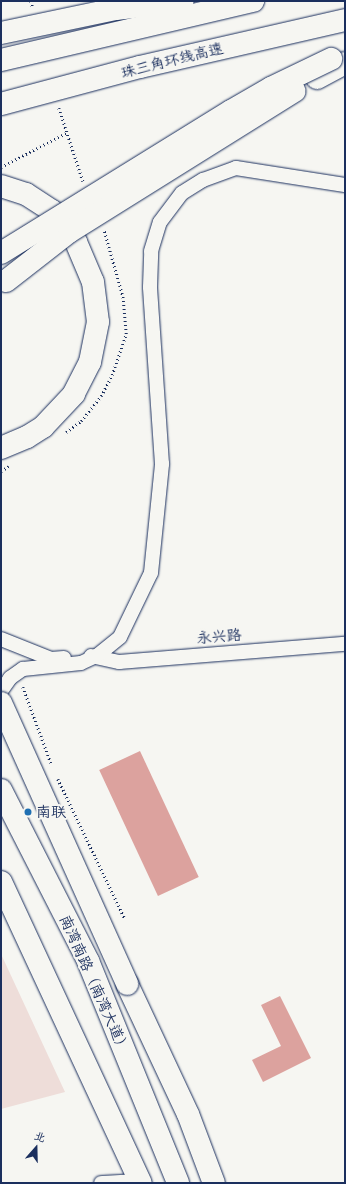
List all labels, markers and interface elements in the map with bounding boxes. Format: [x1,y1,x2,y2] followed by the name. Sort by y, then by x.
[119,39,225,81] street label: 珠三角环线高速
[196,625,242,647] street label: 永兴路
[36,803,66,821] place label: 南联
[23,807,33,817] marker: 南联
[56,912,134,1056] street label: 南湾南路（南湾大道）
[16,1128,56,1168] north arrow
[33,1128,48,1145] text: 北

